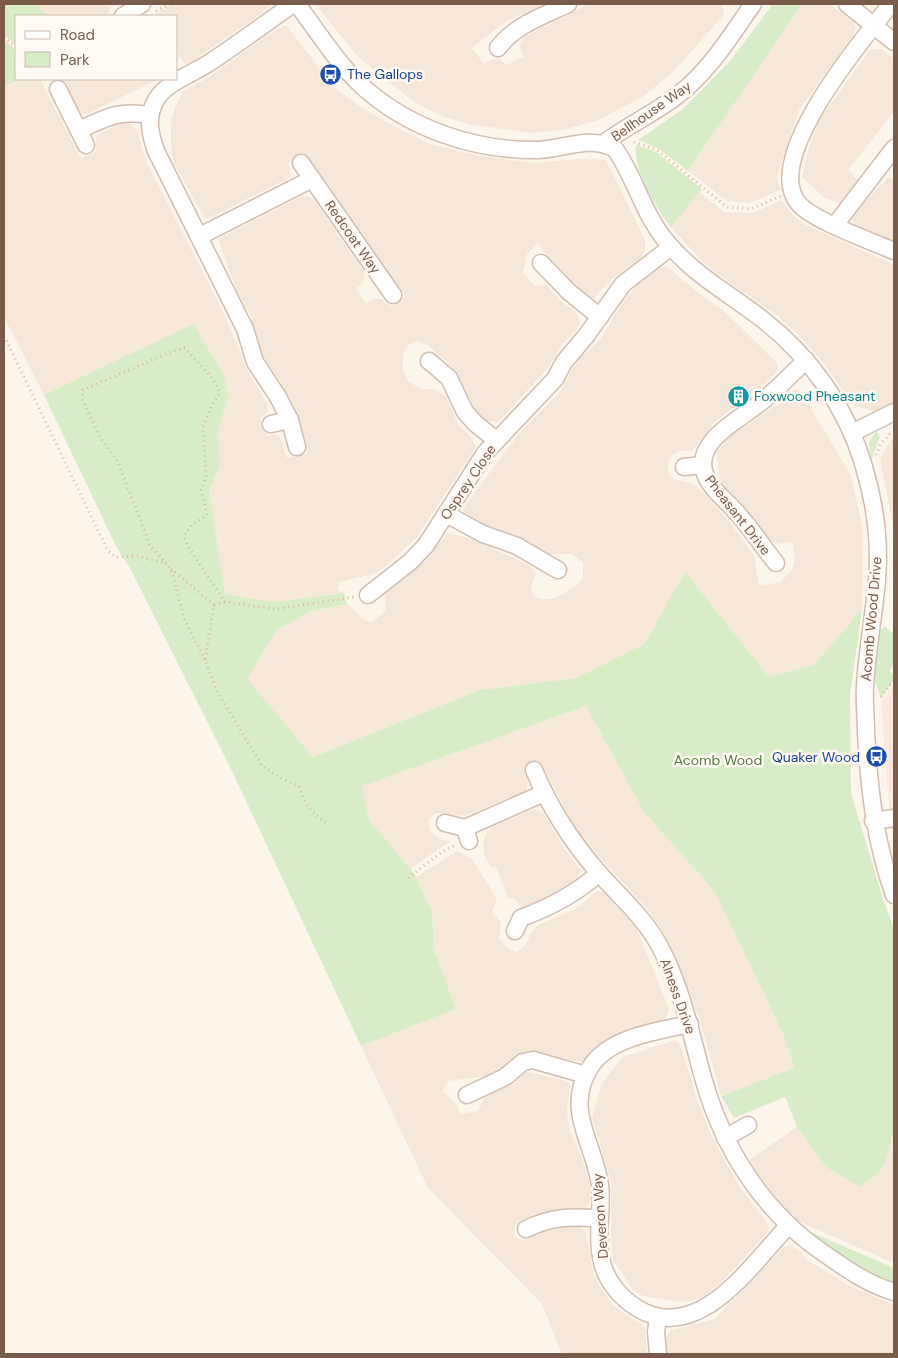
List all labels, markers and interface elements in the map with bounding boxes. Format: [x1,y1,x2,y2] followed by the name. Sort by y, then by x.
[15,15,178,80] legend
[60,25,95,45] text: Road
[60,50,90,70] text: Park
[319,62,343,86] bus stop icon: The Gallops
[347,65,423,83] place label: The Gallops
[607,77,695,145] street label: Bellhouse Way
[321,197,385,277] street label: Redcoat Way
[726,384,750,408] building icon: Foxwood Pheasant
[754,387,876,405] place label: Foxwood Pheasant
[436,441,500,523] street label: Osprey Close
[701,471,775,559] street label: Pheasant Drive
[857,556,885,682] street label: Acomb Wood Drive
[864,745,888,769] bus stop icon: Quaker Wood
[772,748,860,766] place label: Quaker Wood
[674,751,762,769] park label: Acomb Wood
[656,956,700,1036] street label: Alness Drive
[588,1173,612,1259] street label: Deveron Way

